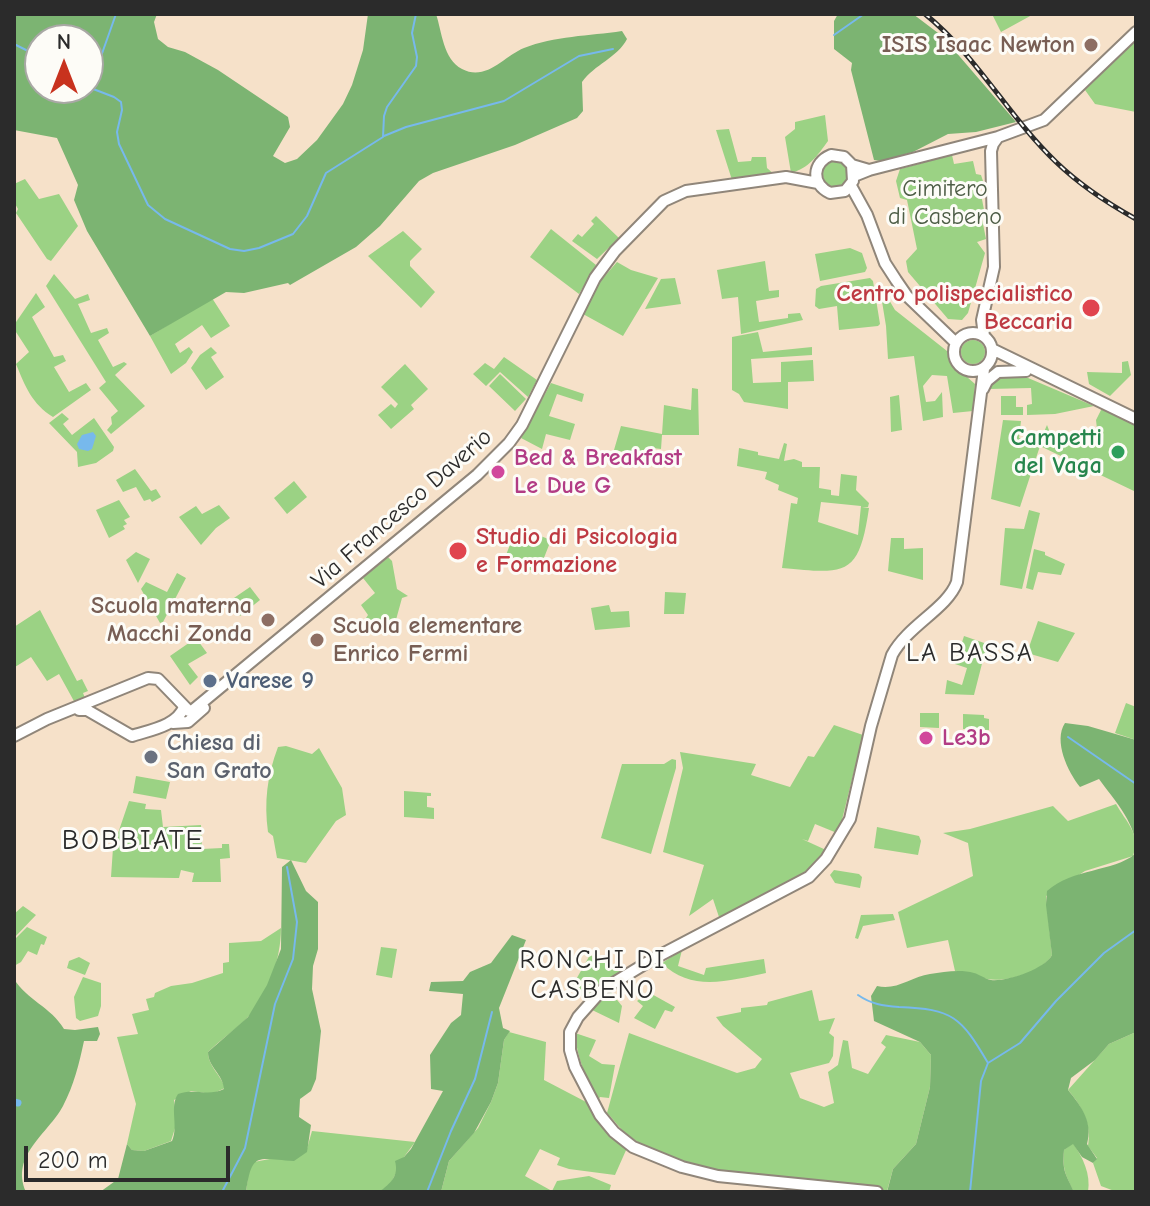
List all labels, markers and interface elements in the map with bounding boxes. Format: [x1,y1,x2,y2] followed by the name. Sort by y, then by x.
[24,24,104,104] north arrow
[57,29,71,55] text: N
[882,31,1075,59] place label: ISIS Isaac Newton
[1082,36,1100,54] marker: ISIS Isaac Newton
[888,175,1002,231] park label: Cimitero di Casbeno
[836,280,1073,336] place label: Centro polispecialistico Beccaria
[1080,297,1102,319] marker: Centro polispecialistico Beccaria
[306,423,498,595] street label: Via Francesco Daverio
[1010,424,1102,480] place label: Campetti del Vaga
[1109,443,1127,461] marker: Campetti del Vaga
[514,444,682,500] place label: Bed & Breakfast Le Due G
[489,463,507,481] marker: Bed & Breakfast Le Due G
[476,523,678,579] place label: Studio di Psicologia e Formazione
[447,540,469,562] marker: Studio di Psicologia e Formazione
[91,592,252,648] place label: Scuola materna Macchi Zonda
[259,611,277,629] marker: Scuola materna Macchi Zonda
[333,612,522,668] place label: Scuola elementare Enrico Fermi
[308,631,326,649] marker: Scuola elementare Enrico Fermi
[906,638,1034,670] district label: LA BASSA
[226,667,314,695] place label: Varese 9
[201,672,219,690] marker: Varese 9
[942,724,991,752] place label: Le3b
[167,729,272,785] place label: Chiesa di San Grato
[917,729,935,747] marker: Le3b
[142,748,160,766] marker: Chiesa di San Grato
[62,824,204,858] district label: BOBBIATE
[520,945,666,1006] district label: RONCHI DI CASBENO
[28,1130,234,1180] scale bar
[38,1146,108,1174] text: 200 m

